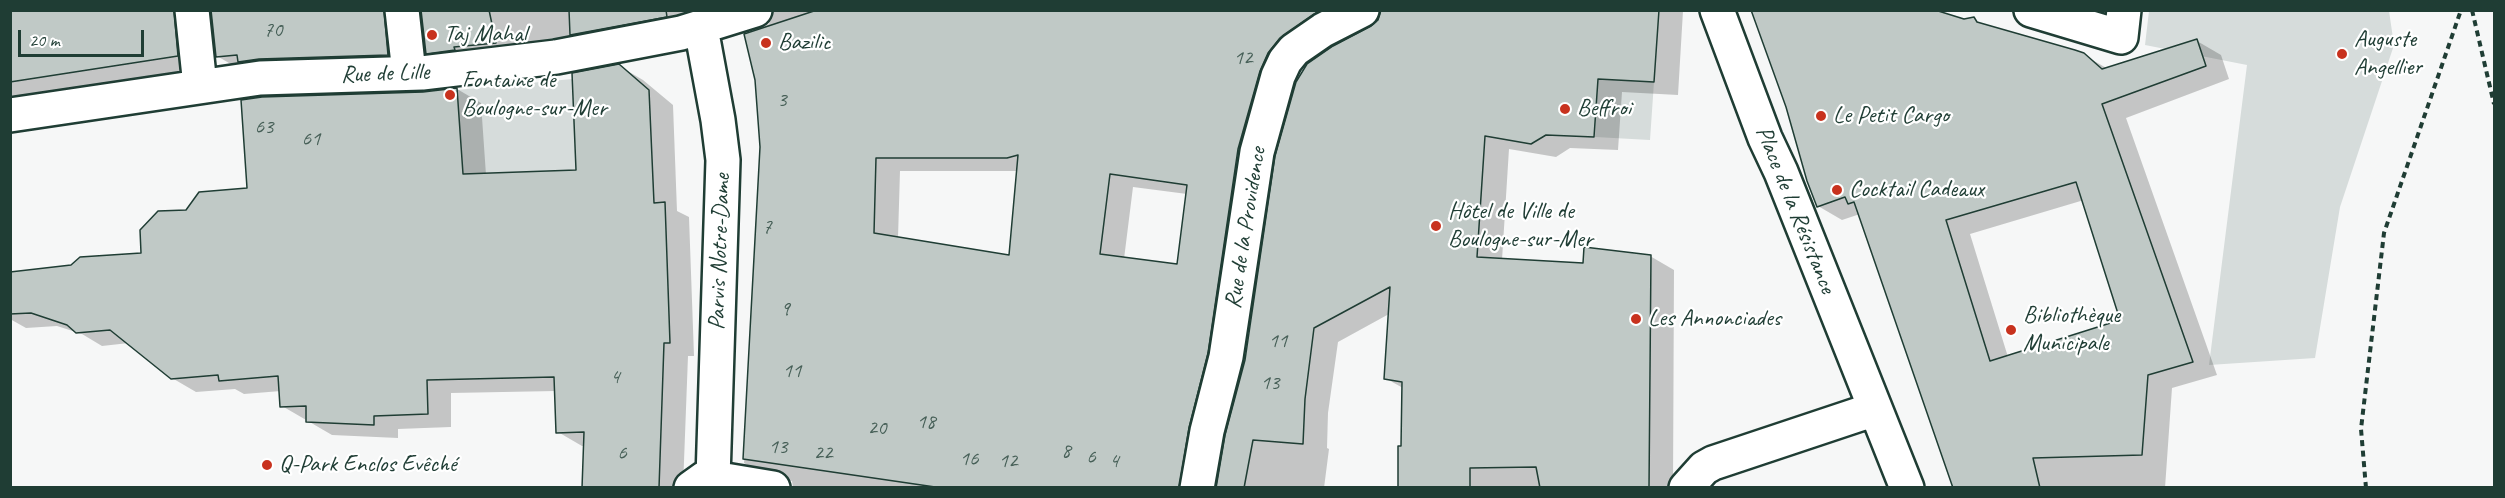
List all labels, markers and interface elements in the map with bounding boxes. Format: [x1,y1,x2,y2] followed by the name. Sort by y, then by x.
[264,17,282,43] house number: 70
[21,18,147,56] scale bar
[444,21,527,49] place label: Taj Mahal
[2354,26,2422,82] place label: Auguste Angellier
[425,28,439,42] marker: Taj Mahal
[29,29,60,51] text: 20 m
[778,29,831,57] place label: Bazilic
[759,36,773,50] marker: Bazilic
[1234,45,1252,71] house number: 12
[2335,47,2349,61] marker: Auguste Angellier
[340,58,430,90] street label: Rue de Lille
[462,67,607,123] place label: Fontaine de Boulogne-sur-Mer
[777,87,787,113] house number: 3
[443,88,457,102] marker: Fontaine de Boulogne-sur-Mer
[1577,95,1631,123] place label: Beffroi
[1558,102,1572,116] marker: Beffroi
[1833,102,1949,130] place label: Le Petit Cargo
[1814,109,1828,123] marker: Le Petit Cargo
[255,114,273,140] house number: 63
[1748,122,1842,298] street label: Place de la Résistance
[302,126,320,152] house number: 61
[1219,145,1273,311] street label: Rue de la Providence
[703,173,737,331] street label: Parvis Notre-Dame
[1849,176,1984,204] place label: Cocktail Cadeaux
[1830,183,1844,197] marker: Cocktail Cadeaux
[1448,198,1593,254] place label: Hôtel de Ville de Boulogne-sur-Mer
[762,214,772,240] house number: 7
[1429,219,1443,233] marker: Hôtel de Ville de Boulogne-sur-Mer
[780,296,790,322] house number: 9
[2023,302,2120,358] place label: Bibliothèque Municipale
[1648,305,1781,333] place label: Les Annonciades
[1629,312,1643,326] marker: Les Annonciades
[2004,323,2018,337] marker: Bibliothèque Municipale
[1269,328,1287,354] house number: 11
[783,358,801,384] house number: 11
[610,364,620,390] house number: 4
[1261,370,1279,396] house number: 13
[917,409,935,435] house number: 18
[868,415,886,441] house number: 20
[769,434,787,460] house number: 13
[1061,438,1071,464] house number: 8
[617,440,627,466] house number: 6
[814,440,832,466] house number: 22
[1086,444,1096,470] house number: 6
[960,446,978,472] house number: 16
[999,448,1017,474] house number: 12
[1109,448,1119,474] house number: 4
[279,451,457,479] place label: Q-Park Enclos Evêché
[260,458,274,472] marker: Q-Park Enclos Evêché

